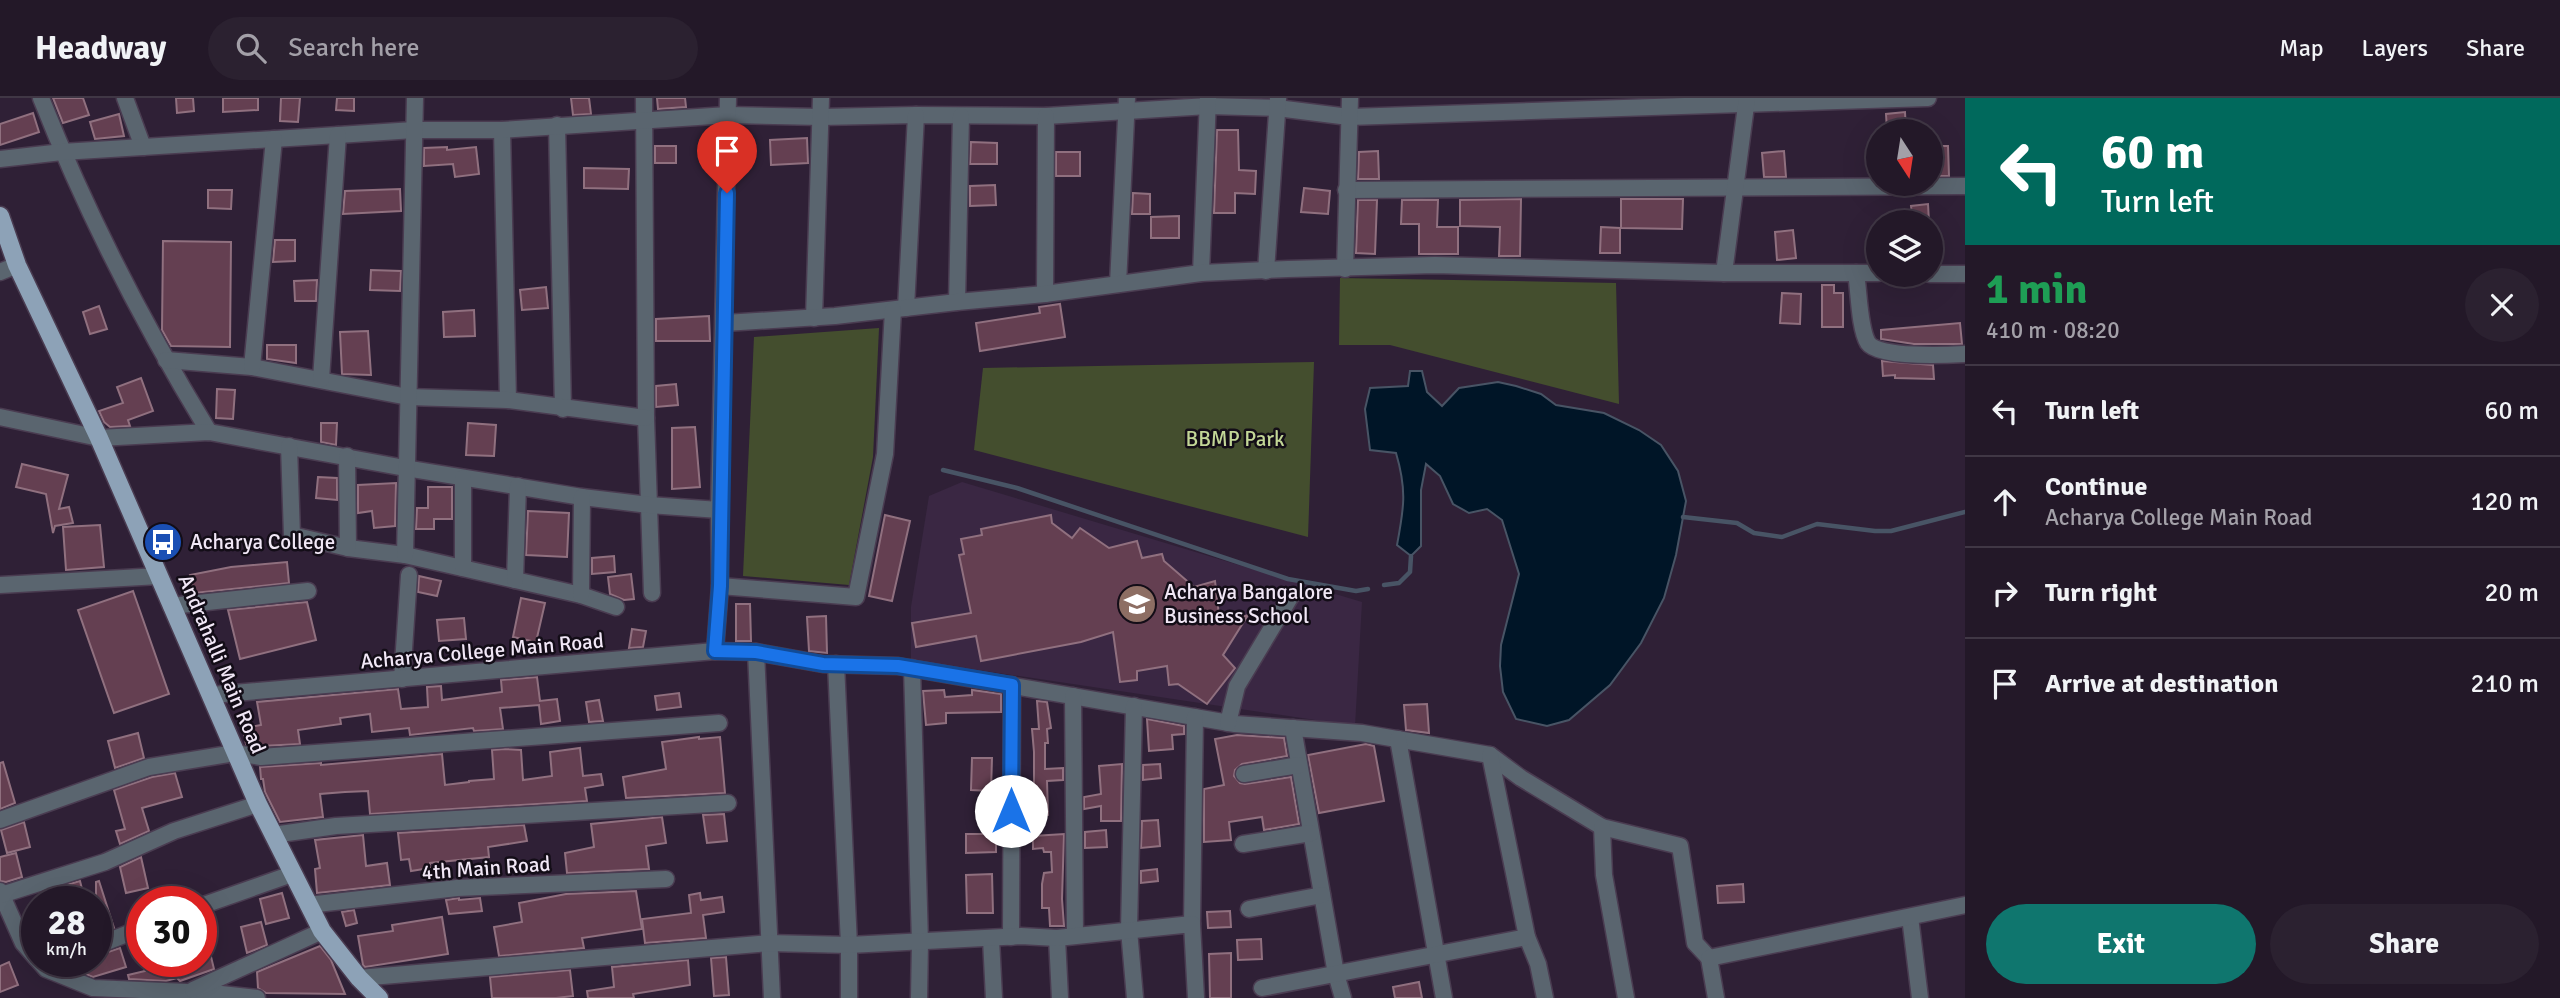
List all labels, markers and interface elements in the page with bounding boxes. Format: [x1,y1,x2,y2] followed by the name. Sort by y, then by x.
[208,17,698,80] search box
[35,28,166,69] text: Headway
[232,29,270,67] icon: search
[288,32,419,64] text: Search here
[2279,33,2324,63] text: Map
[2362,33,2428,63] text: Layers
[2466,33,2525,63] text: Share
[1866,119,1942,196] north arrow
[1866,119,1943,287] map controls
[697,121,757,193] pin
[2101,122,2204,182] text: 60 m
[1986,126,2077,217] icon: left
[708,132,746,170] icon: arrive
[2101,182,2214,221] text: Turn left
[1866,210,1943,287] button: layers
[1986,264,2087,315] text: 1 min
[2465,268,2539,342] button: close
[1986,316,2120,345] text: 410 m · 08:20
[1986,392,2024,430] icon: left
[2045,395,2139,427] text: Turn left
[2484,395,2539,427] text: 60 m
[1185,426,1285,452] park label: BBMP Park
[2045,471,2147,503] text: Continue
[1986,483,2024,521] icon: ahead
[2470,486,2539,518] text: 120 m
[2045,503,2312,532] text: Acharya College Main Road
[142,521,184,563] bus stop icon: Acharya College
[190,529,335,555] place label: Acharya College
[172,570,272,758] street label: Andrahalli Main Road
[1986,574,2024,612] icon: right
[2045,577,2157,609] text: Turn right
[2484,577,2539,609] text: 20 m
[1164,579,1333,629] place label: Acharya Bangalore Business School
[1116,583,1158,625] school or university icon: Acharya Bangalore Business School
[359,627,605,675] street label: Acharya College Main Road
[1986,665,2024,703] icon: arrive
[2045,668,2278,700] text: Arrive at destination
[2470,668,2539,700] text: 210 m
[974,774,1048,848] position arrow
[421,851,551,885] street label: 4th Main Road
[126,886,217,977] speed limit sign: 30
[48,901,85,944] text: 28
[1986,904,2256,984] button: Exit
[2270,904,2539,984] button: Share
[46,938,87,960] text: km/h

